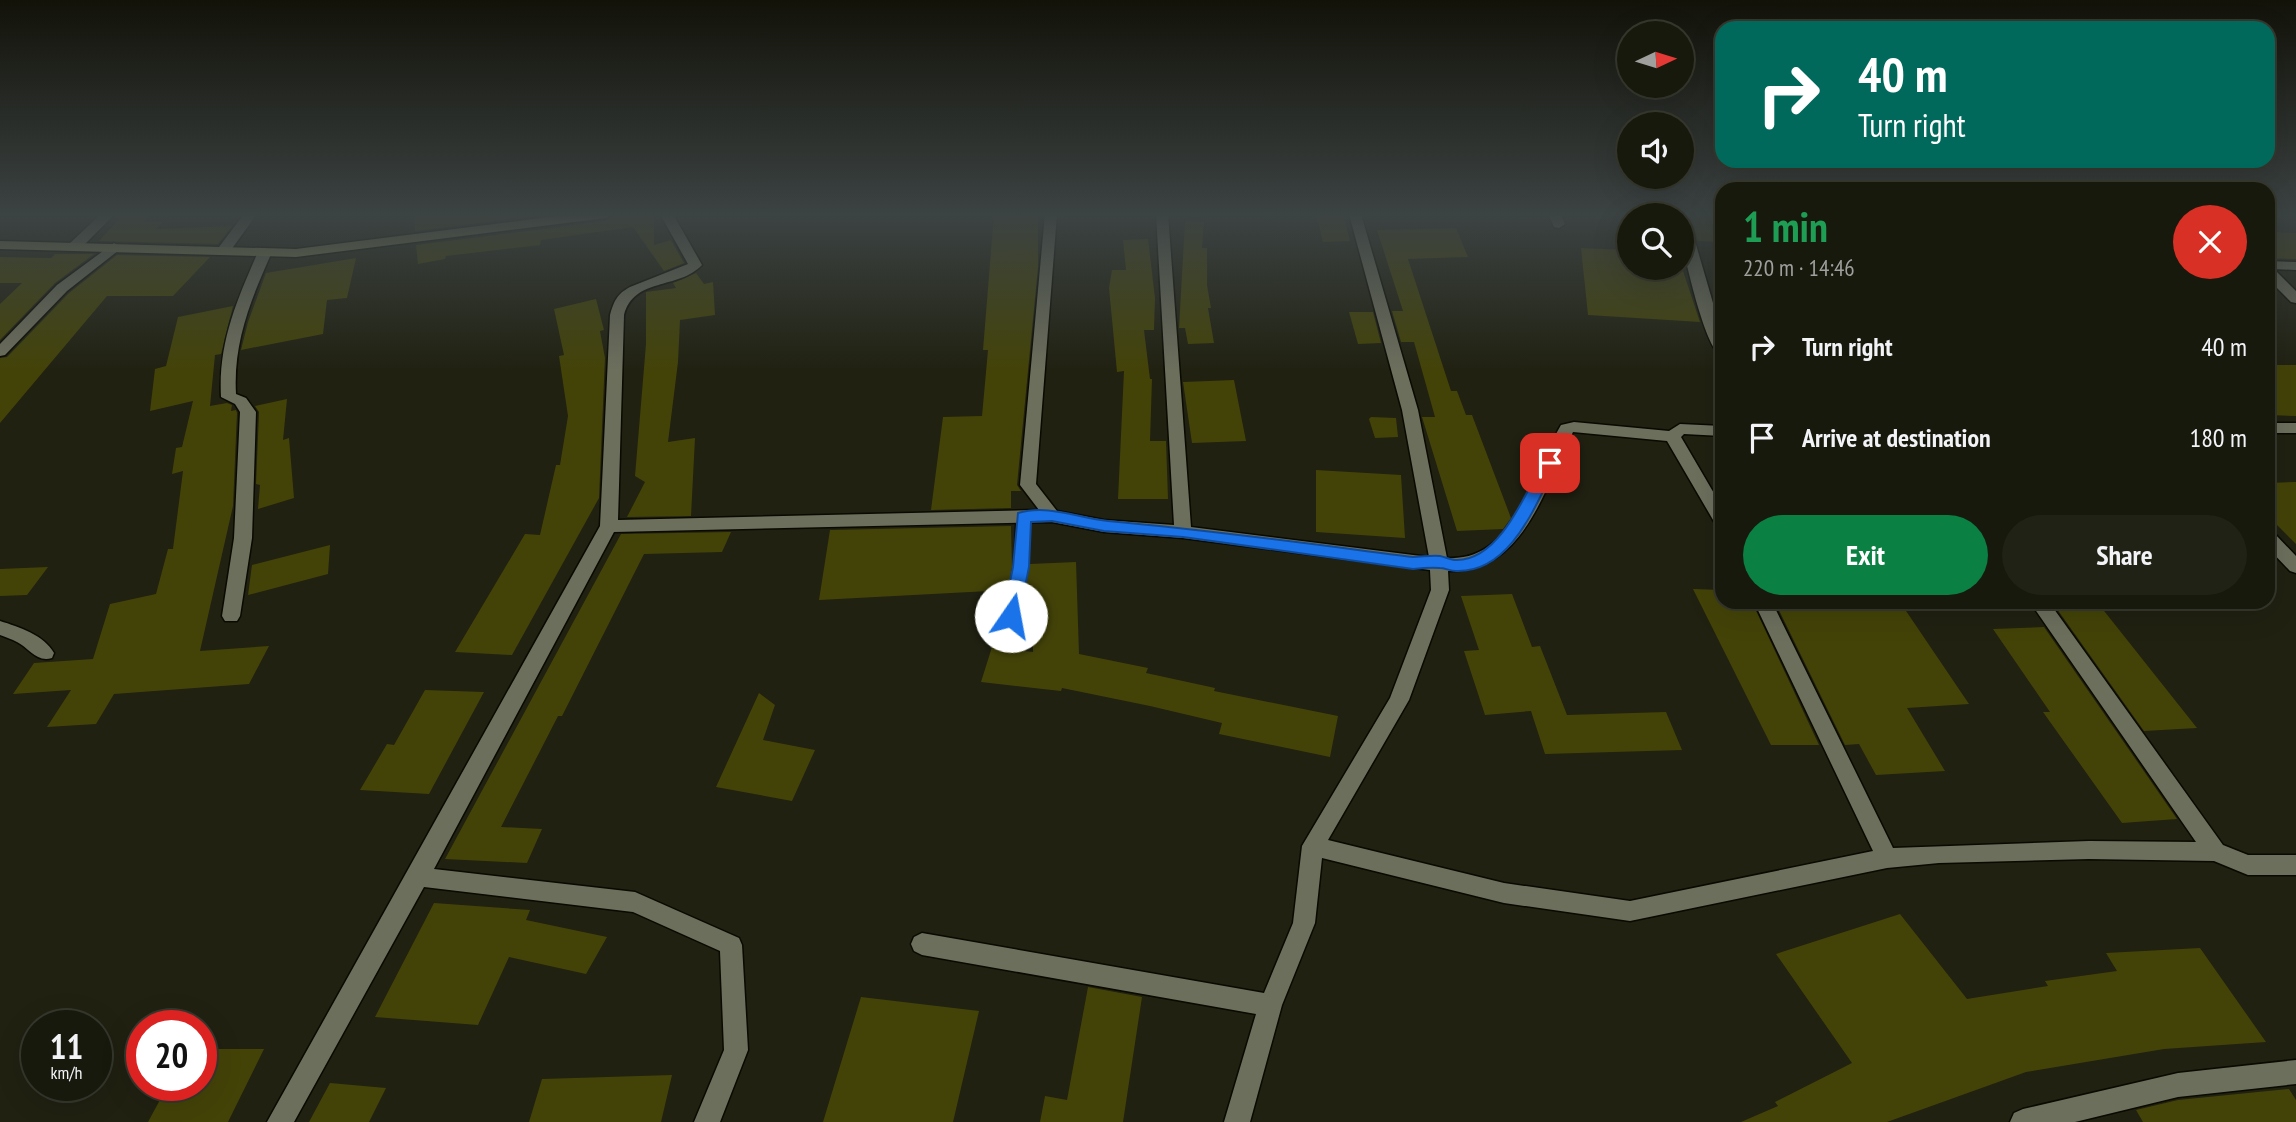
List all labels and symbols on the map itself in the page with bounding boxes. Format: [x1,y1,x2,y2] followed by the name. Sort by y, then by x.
[1617,21,1694,98] north arrow
[1520,433,1580,493] pin
[974,579,1048,653] position arrow
[126,1010,217,1101] speed limit sign: 20

